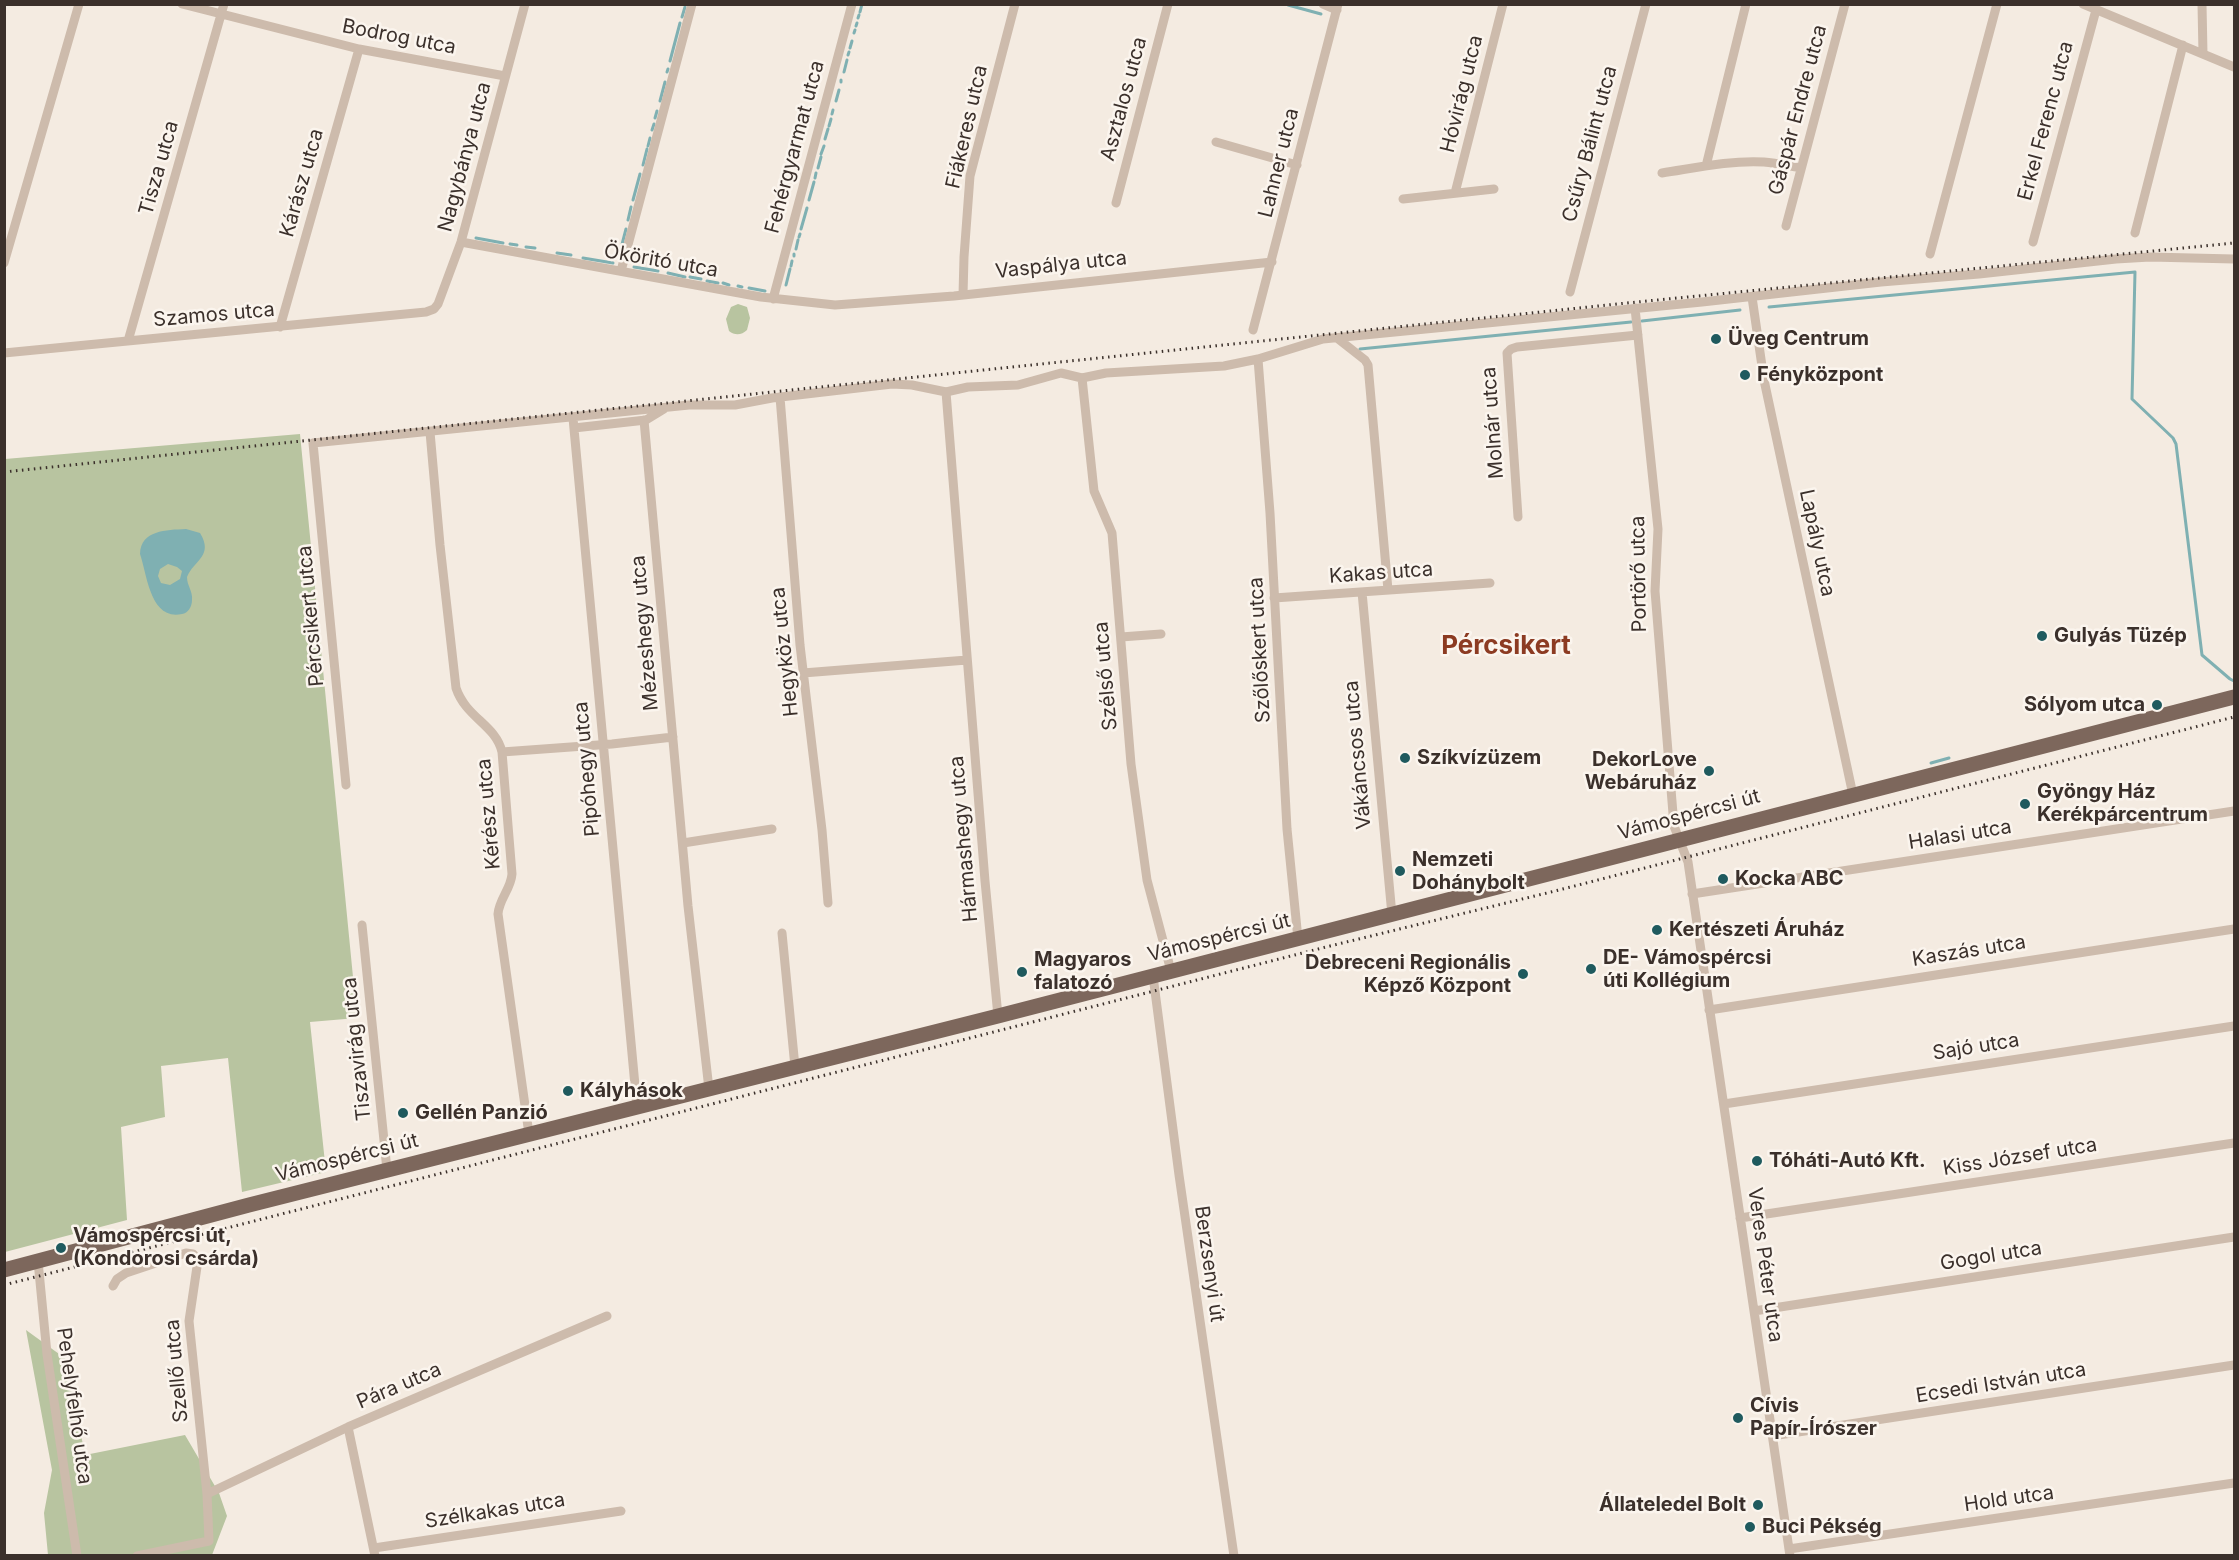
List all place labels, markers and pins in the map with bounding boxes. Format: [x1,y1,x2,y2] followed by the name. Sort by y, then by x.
[1728,327,1869,351] place label: Üveg Centrum
[1709,332,1723,346] marker: Üveg Centrum
[1757,363,1883,387] place label: Fényközpont
[1738,368,1752,382] marker: Fényközpont
[2054,624,2187,648] place label: Gulyás Tüzép
[2035,629,2049,643] marker: Gulyás Tüzép
[2024,693,2145,717] place label: Sólyom utca
[2150,698,2164,712] marker: Sólyom utca
[1417,746,1541,770] place label: Szíkvízüzem
[1585,748,1697,795] place label: DekorLove Webáruház
[1398,751,1412,765] marker: Szíkvízüzem
[1702,764,1716,778] marker: DekorLove Webáruház
[2037,780,2208,827] place label: Gyöngy Ház Kerékpárcentrum
[2018,797,2032,811] marker: Gyöngy Ház Kerékpárcentrum
[1412,848,1525,895] place label: Nemzeti Dohánybolt
[1393,864,1407,878] marker: Nemzeti Dohánybolt
[1735,867,1844,891] place label: Kocka ABC
[1716,872,1730,886] marker: Kocka ABC
[1669,918,1845,942] place label: Kertészeti Áruház
[1650,923,1664,937] marker: Kertészeti Áruház
[1603,946,1771,993] place label: DE- Vámospércsi úti Kollégium
[1034,948,1131,995] place label: Magyaros falatozó
[1305,951,1511,998] place label: Debreceni Regionális Képző Központ
[1584,962,1598,976] marker: DE- Vámospércsi úti Kollégium
[1015,965,1029,979] marker: Magyaros falatozó
[1516,967,1530,981] marker: Debreceni Regionális Képző Központ
[580,1079,683,1103] place label: Kályhások
[561,1084,575,1098] marker: Kályhások
[415,1101,548,1125] place label: Gellén Panzió
[396,1106,410,1120] marker: Gellén Panzió
[1769,1149,1926,1173] place label: Tóháti-Autó Kft.
[1750,1154,1764,1168] marker: Tóháti-Autó Kft.
[73,1224,259,1271] place label: Vámospércsi út, (Kondorosi csárda)
[54,1241,68,1255] marker: Vámospércsi út, (Kondorosi csárda)
[1750,1394,1877,1441] place label: Cívis Papír-Írószer
[1731,1411,1745,1425] marker: Cívis Papír-Írószer
[1599,1493,1746,1517] place label: Állateledel Bolt
[1751,1498,1765,1512] marker: Állateledel Bolt
[1762,1515,1882,1539] place label: Buci Pékség
[1743,1520,1757,1534] marker: Buci Pékség

